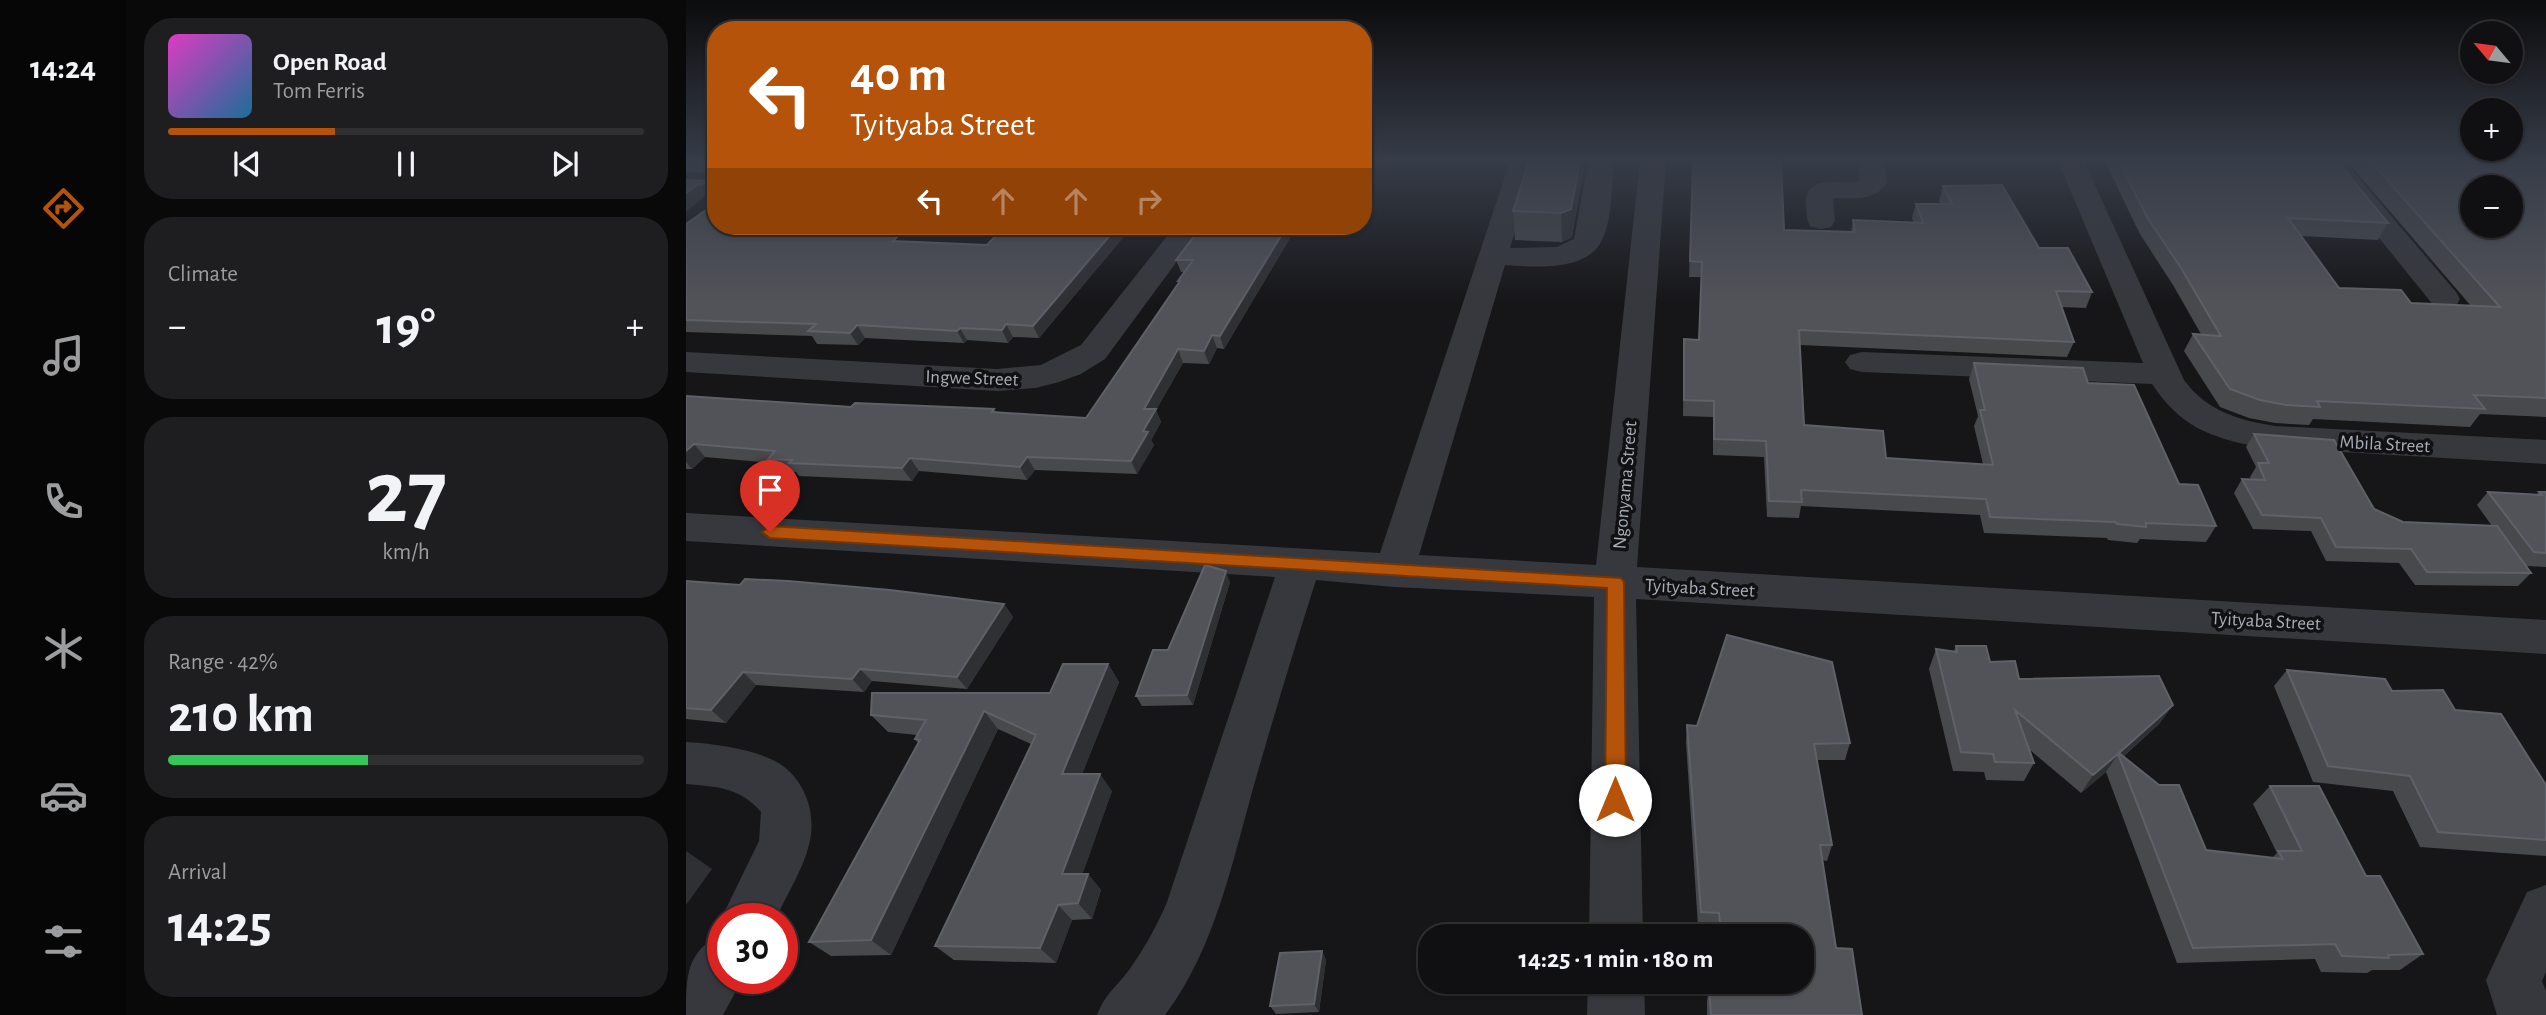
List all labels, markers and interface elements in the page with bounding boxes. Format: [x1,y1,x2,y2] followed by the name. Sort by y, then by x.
[2460,21,2524,84] north arrow
[2460,21,2523,238] map controls
[273,49,387,75] text: Open Road
[735,49,826,140] icon: left
[850,51,947,100] text: 40 m
[30,52,96,84] text: 14:24
[273,80,365,103] text: Tom Ferris
[2460,98,2523,161] button: +
[850,109,1035,141] text: Tyityaba Street
[228,145,266,183] icon: previous
[387,145,425,183] icon: pause
[546,145,584,183] icon: next
[2460,175,2523,238] button: −
[911,182,949,220] icon: left
[984,182,1022,220] icon: ahead
[1057,182,1095,220] icon: ahead
[1130,182,1168,220] icon: right
[39,184,88,233] icon: directions
[168,263,238,286] text: Climate
[376,301,436,353] text: 19°
[168,308,186,346] text: −
[626,308,644,346] text: +
[39,331,88,380] icon: music
[925,367,1019,390] street label: Ingwe Street
[1610,420,1641,550] street label: Ngonyama Street
[2339,433,2431,456] street label: Mbila Street
[365,448,447,539] text: 27
[740,460,800,532] pin
[751,471,789,509] icon: arrive
[39,477,88,526] icon: phone
[382,541,430,564] text: km/h
[1645,576,1755,601] street label: Tyityaba Street
[2211,609,2321,634] street label: Tyityaba Street
[39,624,88,673] icon: climate
[168,651,278,674] text: Range · 42%
[168,689,314,741] text: 210 km
[1578,763,1652,837] position arrow
[39,771,88,820] icon: car
[168,861,227,884] text: Arrival
[168,899,272,951] text: 14:25
[707,903,798,994] speed limit sign: 30
[39,917,88,966] icon: filters
[1519,946,1713,972] text: 14:25 · 1 min · 180 m

